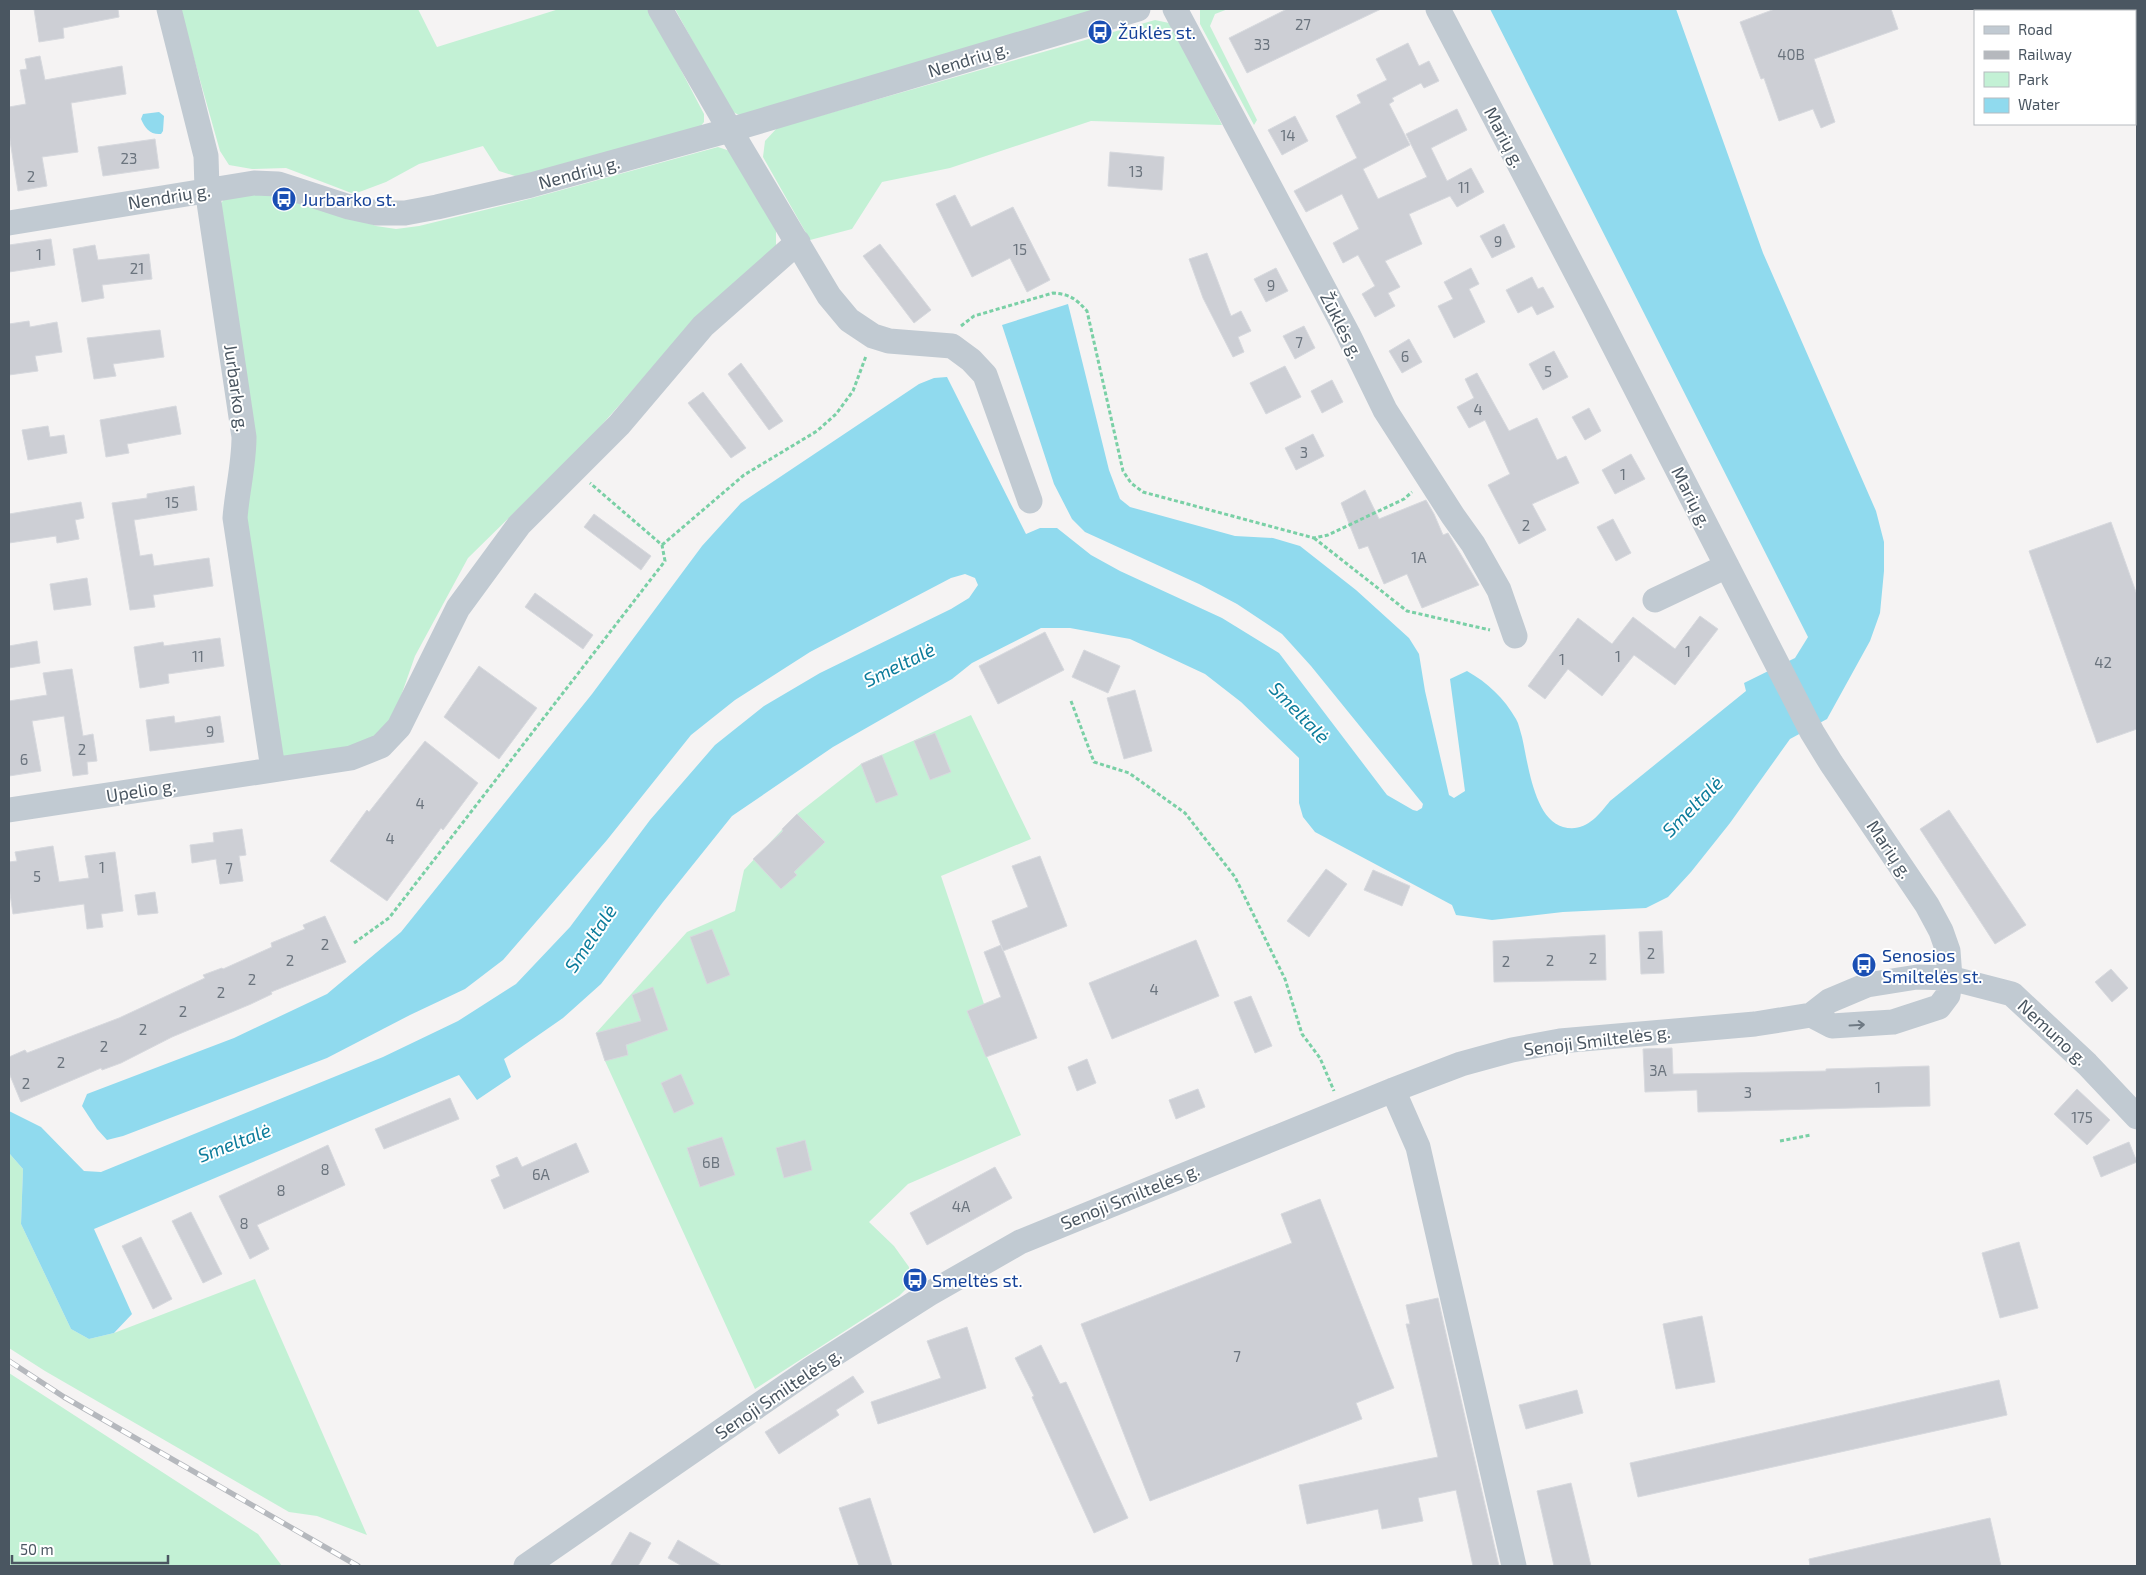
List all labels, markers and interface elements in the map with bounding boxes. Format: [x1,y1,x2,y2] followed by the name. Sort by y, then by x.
[1974,10,2136,125] legend
[1295,15,1311,33] house number: 27
[1087,19,1113,45] bus stop icon: Žūklės st.
[2018,20,2053,38] text: Road
[1118,21,1196,43] place label: Žūklės st.
[1254,35,1270,53] house number: 33
[925,36,1011,82] street label: Nendrių g.
[1777,45,1805,63] house number: 40B
[2018,45,2072,63] text: Railway
[2018,70,2049,88] text: Park
[2018,95,2060,113] text: Water
[1480,103,1530,171] street label: Marių g.
[1280,126,1296,144] house number: 14
[121,149,137,167] house number: 23
[536,151,622,193] street label: Nendrių g.
[1129,162,1143,180] house number: 13
[27,167,35,185] house number: 2
[1458,178,1470,196] house number: 11
[126,179,212,213] street label: Nendrių g.
[271,186,297,212] bus stop icon: Jurbarko st.
[302,188,396,210] place label: Jurbarko st.
[1494,232,1502,250] house number: 9
[1013,240,1027,258] house number: 15
[36,245,42,263] house number: 1
[130,259,144,277] house number: 21
[1267,276,1275,294] house number: 9
[1316,288,1368,362] street label: Žūklės g.
[1295,333,1303,351] house number: 7
[220,343,254,433] street label: Jurbarko g.
[1401,347,1409,365] house number: 6
[1544,362,1552,380] house number: 5
[1473,400,1483,418] house number: 4
[1300,443,1308,461] house number: 3
[1667,463,1717,531] street label: Marių g.
[1620,465,1626,483] house number: 1
[165,493,179,511] house number: 15
[1522,516,1530,534] house number: 2
[1411,548,1427,566] house number: 1A
[860,637,938,691] water label: Smeltalė
[1685,642,1691,660] house number: 1
[192,647,204,665] house number: 11
[1615,647,1621,665] house number: 1
[1559,650,1565,668] house number: 1
[2094,653,2112,671] house number: 42
[1265,676,1335,748] water label: Smeltalė
[206,722,214,740] house number: 9
[78,740,86,758] house number: 2
[20,750,28,768] house number: 6
[1657,771,1727,841] water label: Smeltalė
[105,774,177,806] street label: Upelio g.
[415,794,425,812] house number: 4
[1862,816,1918,882] street label: Marių g.
[385,829,395,847] house number: 4
[99,858,105,876] house number: 1
[225,859,233,877] house number: 7
[33,867,41,885] house number: 5
[559,900,621,976] water label: Smeltalė
[321,935,329,953] house number: 2
[1647,944,1655,962] house number: 2
[1882,944,1982,987] place label: Senosios Smiltelės st.
[1589,949,1597,967] house number: 2
[286,951,294,969] house number: 2
[1546,951,1554,969] house number: 2
[1502,952,1510,970] house number: 2
[1851,952,1877,978] bus stop icon: Senosios Smiltelės st.
[248,970,256,988] house number: 2
[1149,980,1159,998] house number: 4
[217,983,225,1001] house number: 2
[2014,994,2092,1070] street label: Nemuno g.
[179,1002,187,1020] house number: 2
[139,1020,147,1038] house number: 2
[1522,1020,1672,1060] street label: Senoji Smiltelės g.
[1849,1020,1865,1029] one-way arrow
[100,1037,108,1055] house number: 2
[57,1053,65,1071] house number: 2
[1649,1061,1668,1079] house number: 3A
[22,1074,30,1092] house number: 2
[1875,1078,1881,1096] house number: 1
[1744,1083,1752,1101] house number: 3
[2071,1108,2093,1126] house number: 175
[194,1118,274,1166] water label: Smeltalė
[702,1153,720,1171] house number: 6B
[1057,1158,1203,1234] street label: Senoji Smiltelės g.
[320,1160,330,1178] house number: 8
[532,1165,551,1183] house number: 6A
[276,1181,286,1199] house number: 8
[952,1197,971,1215] house number: 4A
[239,1214,249,1232] house number: 8
[902,1267,928,1293] bus stop icon: Smeltės st.
[932,1269,1023,1291] place label: Smeltės st.
[711,1343,845,1443] street label: Senoji Smiltelės g.
[1233,1347,1241,1365] house number: 7
[12,1532,169,1564] scale bar
[20,1540,54,1558] text: 50 m

